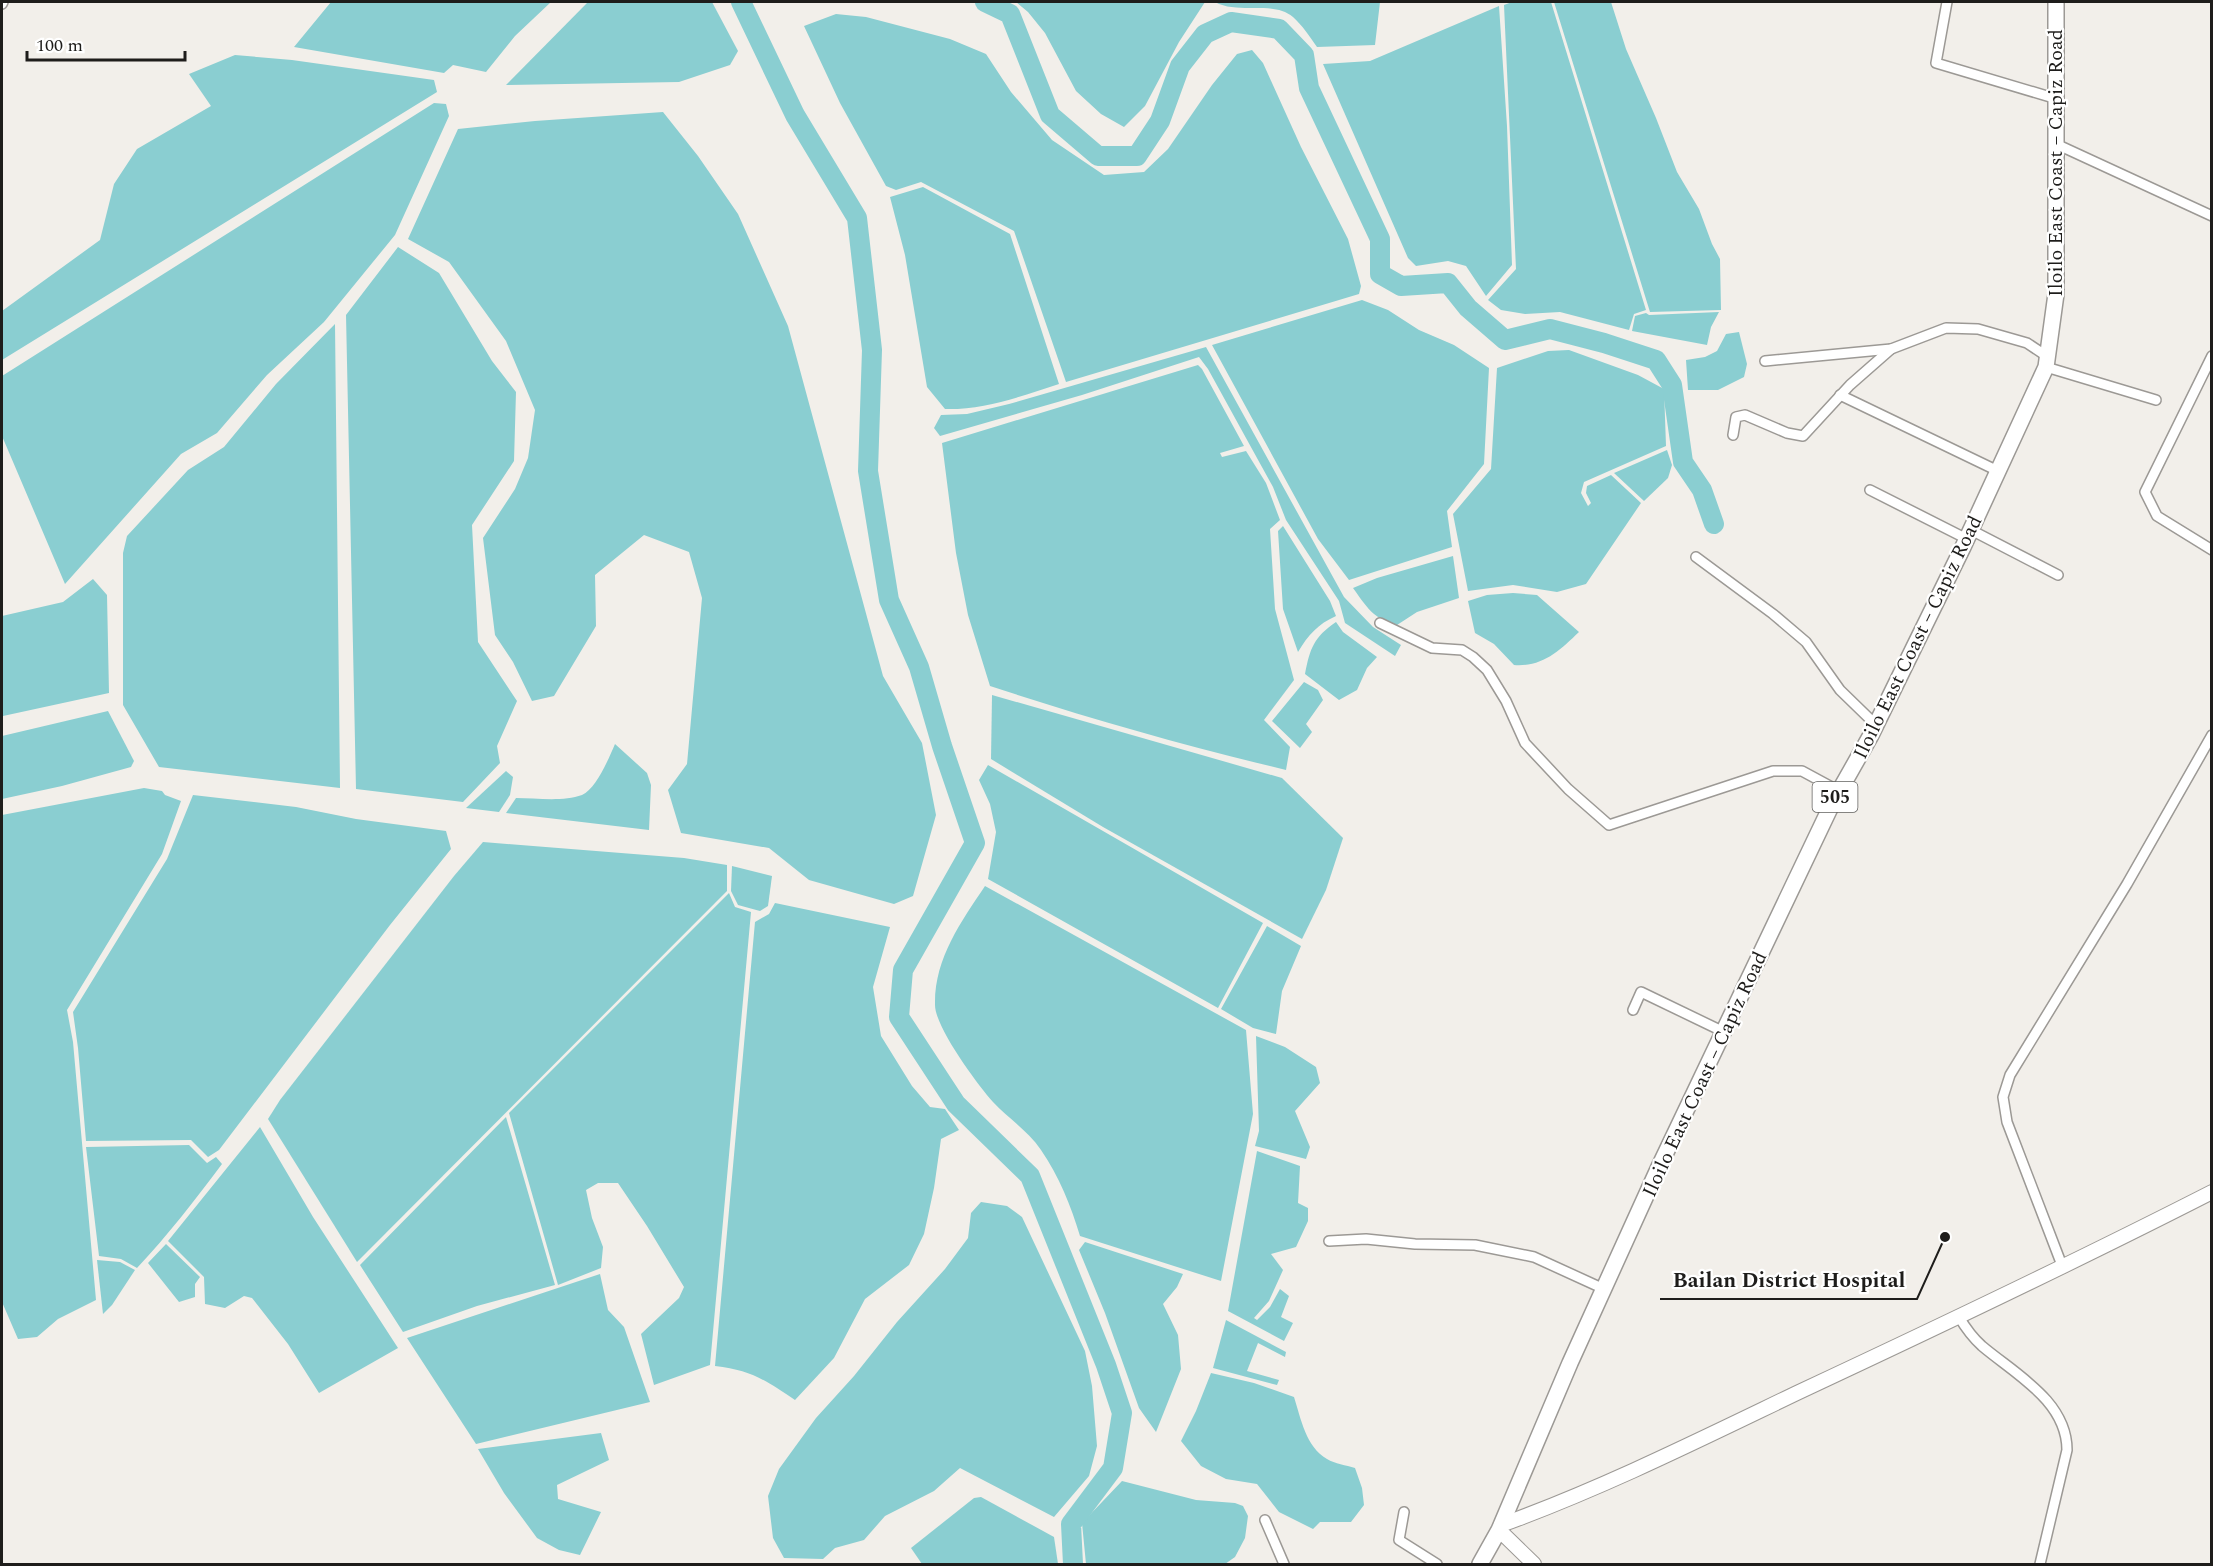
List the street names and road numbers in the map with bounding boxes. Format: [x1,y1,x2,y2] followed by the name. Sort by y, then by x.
[2041,29,2071,297] street label: Iloilo East Coast – Capiz Road
[1846,510,1990,765] street label: Iloilo East Coast – Capiz Road
[1812,782,1858,812] road number: 505
[1635,947,1775,1202] street label: Iloilo East Coast – Capiz Road

